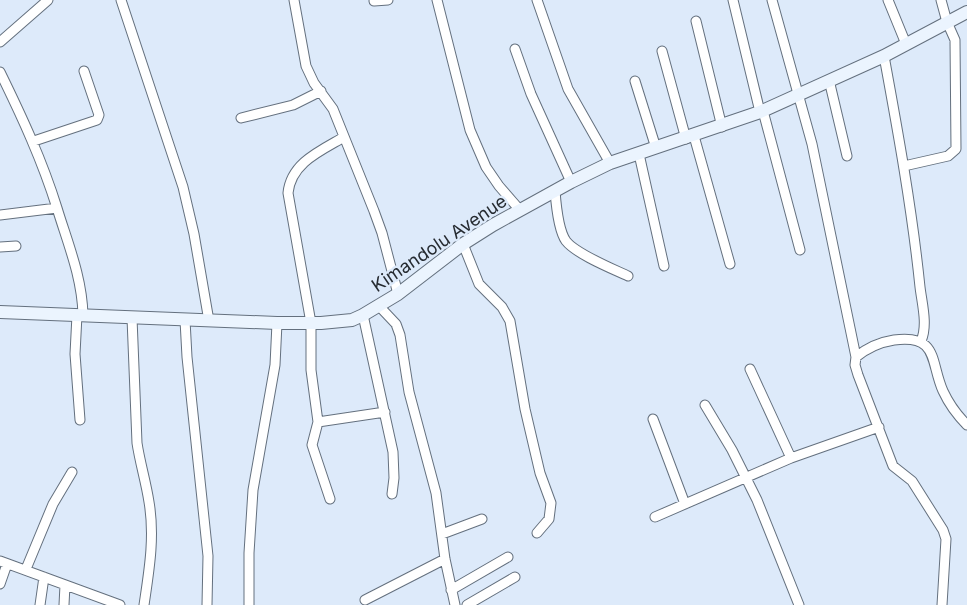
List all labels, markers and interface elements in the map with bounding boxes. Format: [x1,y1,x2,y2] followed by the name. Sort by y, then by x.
[367,190,511,296] street label: Kimandolu Avenue

